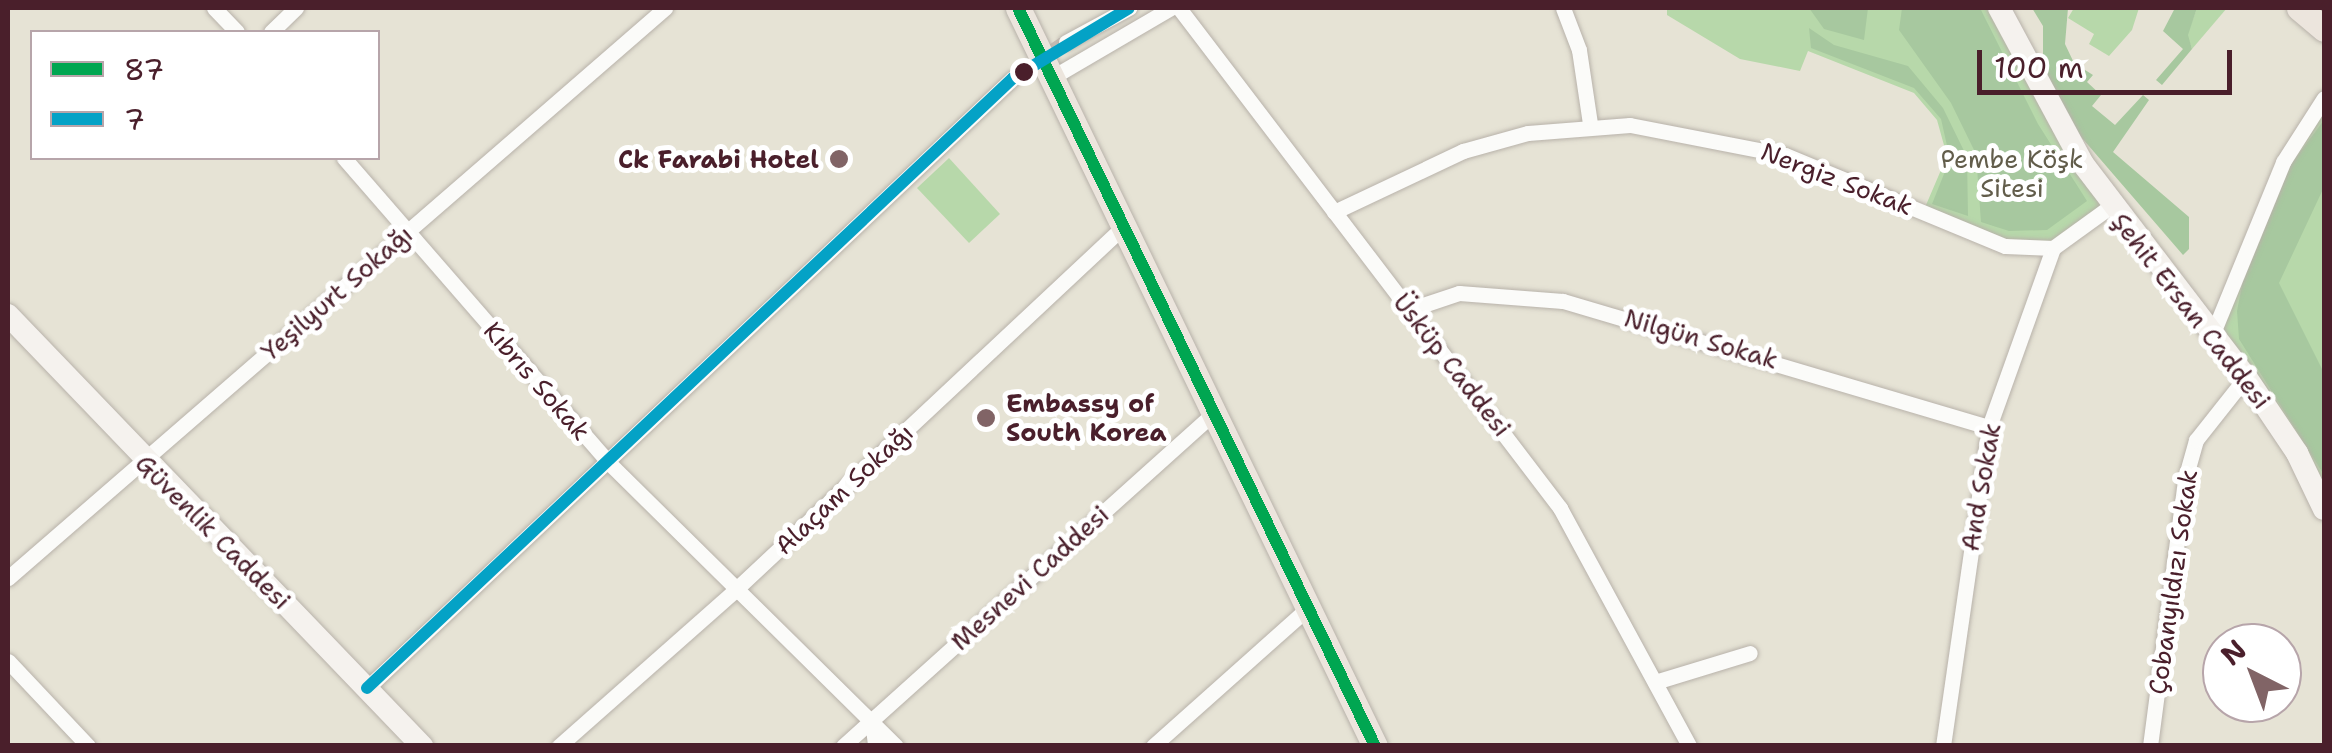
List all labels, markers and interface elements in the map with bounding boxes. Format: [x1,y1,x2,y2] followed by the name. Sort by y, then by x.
[30,30,380,160] legend
[1982,30,2237,92] scale bar
[1994,47,2084,88] text: 100 m
[124,49,164,90] text: 87
[1014,62,1034,82] unlabelled marker
[124,99,145,140] text: 7
[1757,136,1917,222] street label: Nergiz Sokak
[618,144,819,174] place label: Ck Farabi Hotel
[1941,145,2083,204] park label: Pembe Köşk Sitesi
[828,148,850,170] marker: Ck Farabi Hotel
[2105,207,2277,415] street label: Şehit Ersan Caddesi
[255,219,419,367] street label: Yeşilyurt Sokağı
[1387,287,1517,443] street label: Üsküp Caddesi
[1621,303,1781,375] street label: Nilgün Sokak
[477,316,597,446] street label: Kıbrıs Sokak
[1006,389,1167,448] place label: Embassy of South Korea
[975,407,997,429] marker: Embassy of South Korea
[769,417,919,561] street label: Alaçam Sokağı
[1955,421,2007,553] street label: And Sokak
[129,448,297,616] street label: Güvenlik Caddesi
[2142,468,2204,696] street label: Çobanyıldızı Sokak
[945,499,1115,657] street label: Mesnevi Caddesi
[2202,623,2302,723] north arrow
[2212,631,2254,674] text: N

